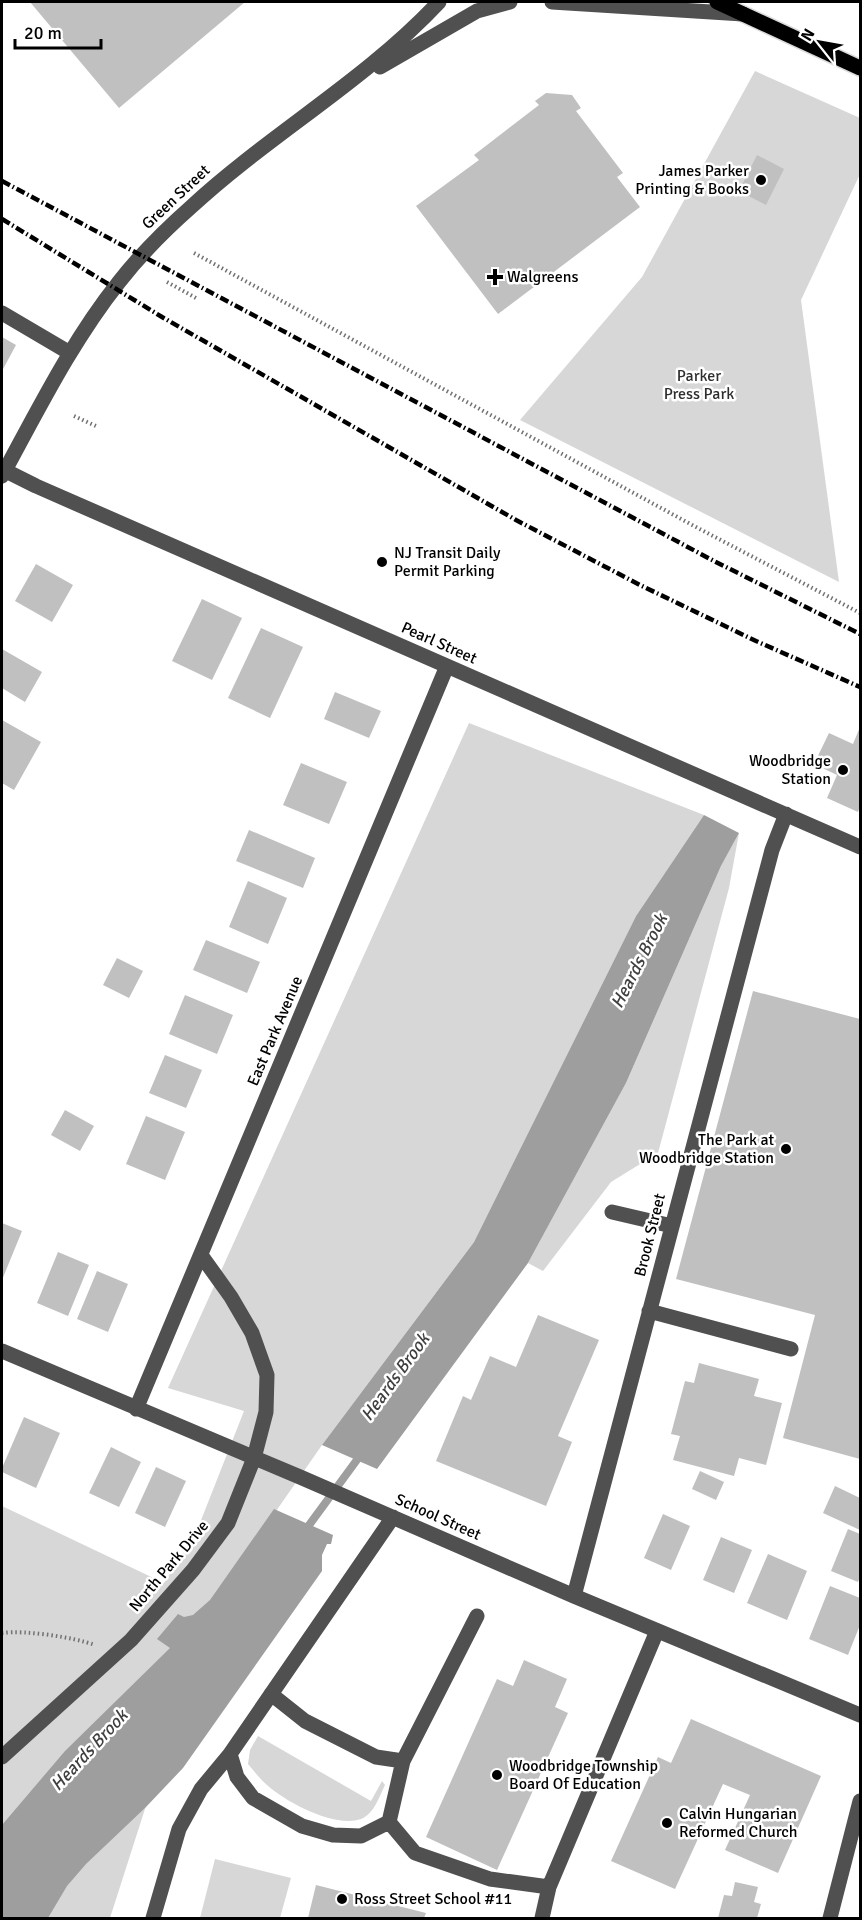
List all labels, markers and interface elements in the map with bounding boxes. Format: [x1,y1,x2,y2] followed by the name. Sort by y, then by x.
[15,12,100,50] scale bar
[790,12,850,72] north arrow
[24,22,62,44] text: 20 m
[797,25,819,45] text: N
[138,160,214,234] street label: Green Street
[635,161,749,199] place label: James Parker Printing & Books
[754,173,768,187] marker: James Parker Printing & Books
[507,267,579,287] place label: Walgreens
[488,270,502,284] marker: Walgreens
[664,366,734,404] park label: Parker Press Park
[394,543,501,581] place label: NJ Transit Daily Permit Parking
[375,555,389,569] marker: NJ Transit Daily Permit Parking
[398,617,480,669] street label: Pearl Street
[749,751,831,789] place label: Woodbridge Station
[836,763,850,777] marker: Woodbridge Station
[606,908,673,1012] water label: Heards Brook
[243,973,307,1089] street label: East Park Avenue
[639,1130,774,1168] place label: The Park at Woodbridge Station
[779,1142,793,1156] marker: The Park at Woodbridge Station
[630,1191,670,1279] street label: Brook Street
[356,1327,435,1425] water label: Heards Brook
[392,1489,484,1545] street label: School Street
[125,1516,213,1616] street label: North Park Drive
[46,1703,133,1795] water label: Heards Brook
[509,1756,658,1794] place label: Woodbridge Township Board Of Education
[490,1768,504,1782] marker: Woodbridge Township Board Of Education
[679,1804,798,1842] place label: Calvin Hungarian Reformed Church
[660,1816,674,1830] marker: Calvin Hungarian Reformed Church
[354,1889,512,1909] place label: Ross Street School #11
[335,1892,349,1906] marker: Ross Street School #11

